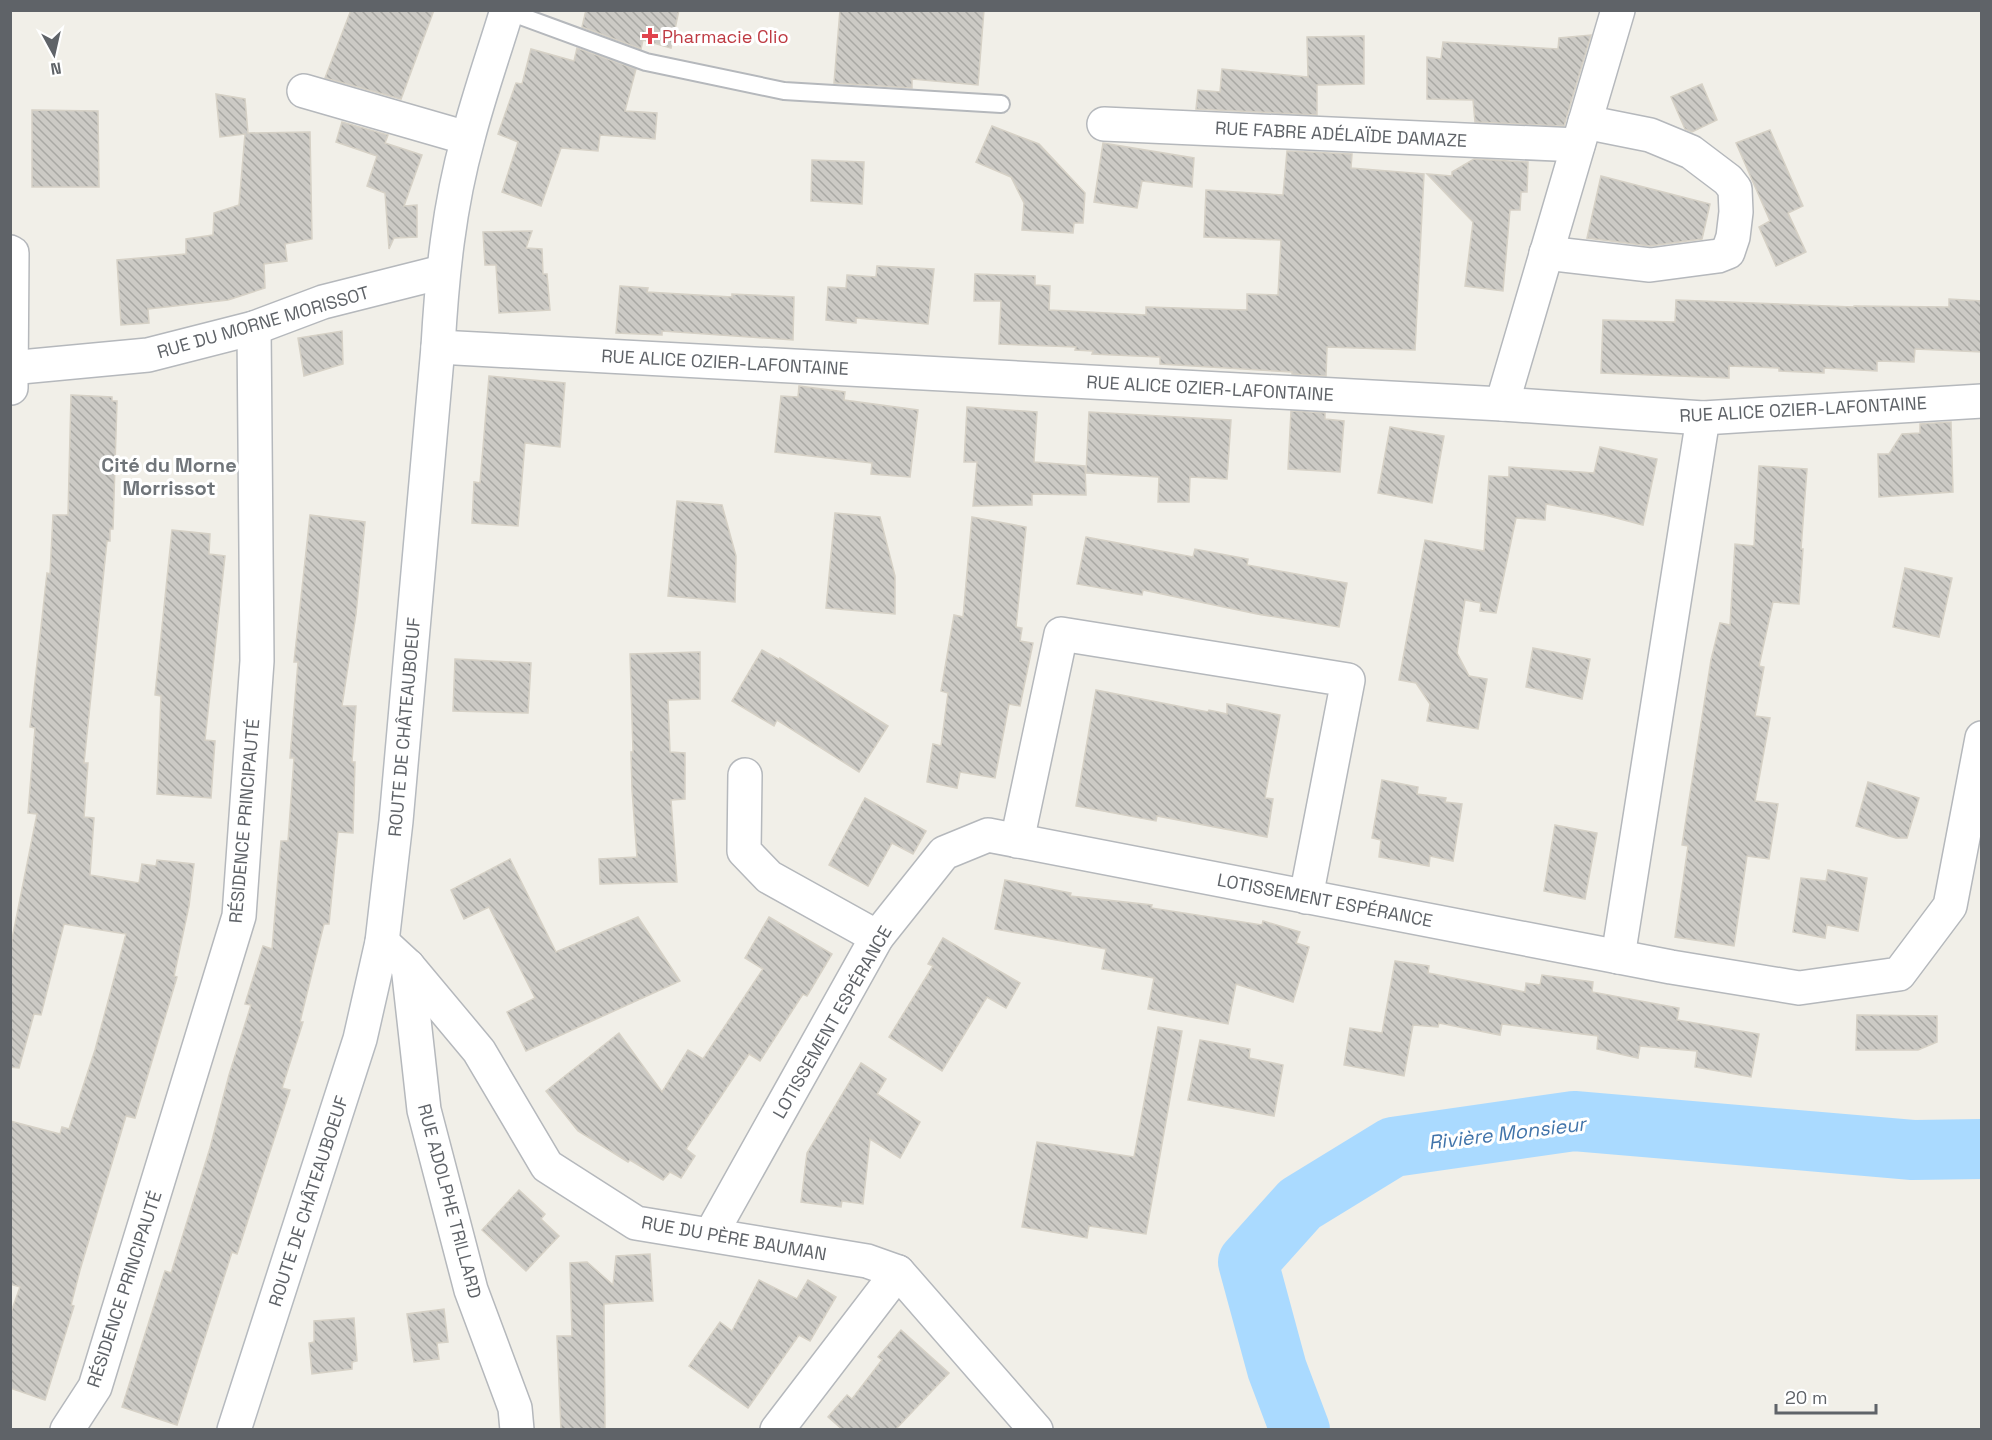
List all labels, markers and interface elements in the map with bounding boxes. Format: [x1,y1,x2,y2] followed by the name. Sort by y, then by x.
[24,24,84,84] north arrow
[662,25,789,48] place label: Pharmacie Clio
[643,29,657,43] marker: Pharmacie Clio
[49,57,63,80] text: N
[1214,116,1468,152] street label: RUE FABRE ADÉLAÏDE DAMAZE
[154,281,372,363] street label: RUE DU MORNE MORISSOT
[601,344,849,380] street label: RUE ALICE OZIER-LAFONTAINE
[1086,370,1334,406] street label: RUE ALICE OZIER-LAFONTAINE
[1679,391,1927,427] street label: RUE ALICE OZIER-LAFONTAINE
[101,452,237,501] district label: Cité du Morne Morrissot
[383,616,425,838] street label: ROUTE DE CHÂTEAUBOEUF
[224,718,264,924] street label: RÉSIDENCE PRINCIPAUTÉ
[1215,868,1435,932] street label: LOTISSEMENT ESPÉRANCE
[767,921,897,1123] street label: LOTISSEMENT ESPÉRANCE
[263,1092,353,1309] street label: ROUTE DE CHÂTEAUBOEUF
[413,1101,487,1301] street label: RUE ADOLPHE TRILLARD
[1427,1110,1590,1156] water label: Rivière Monsieur
[81,1188,167,1390] street label: RÉSIDENCE PRINCIPAUTÉ
[640,1210,828,1266] street label: RUE DU PÈRE BAUMAN
[1776,1377,1876,1415] scale bar
[1785,1386,1828,1409] text: 20 m

